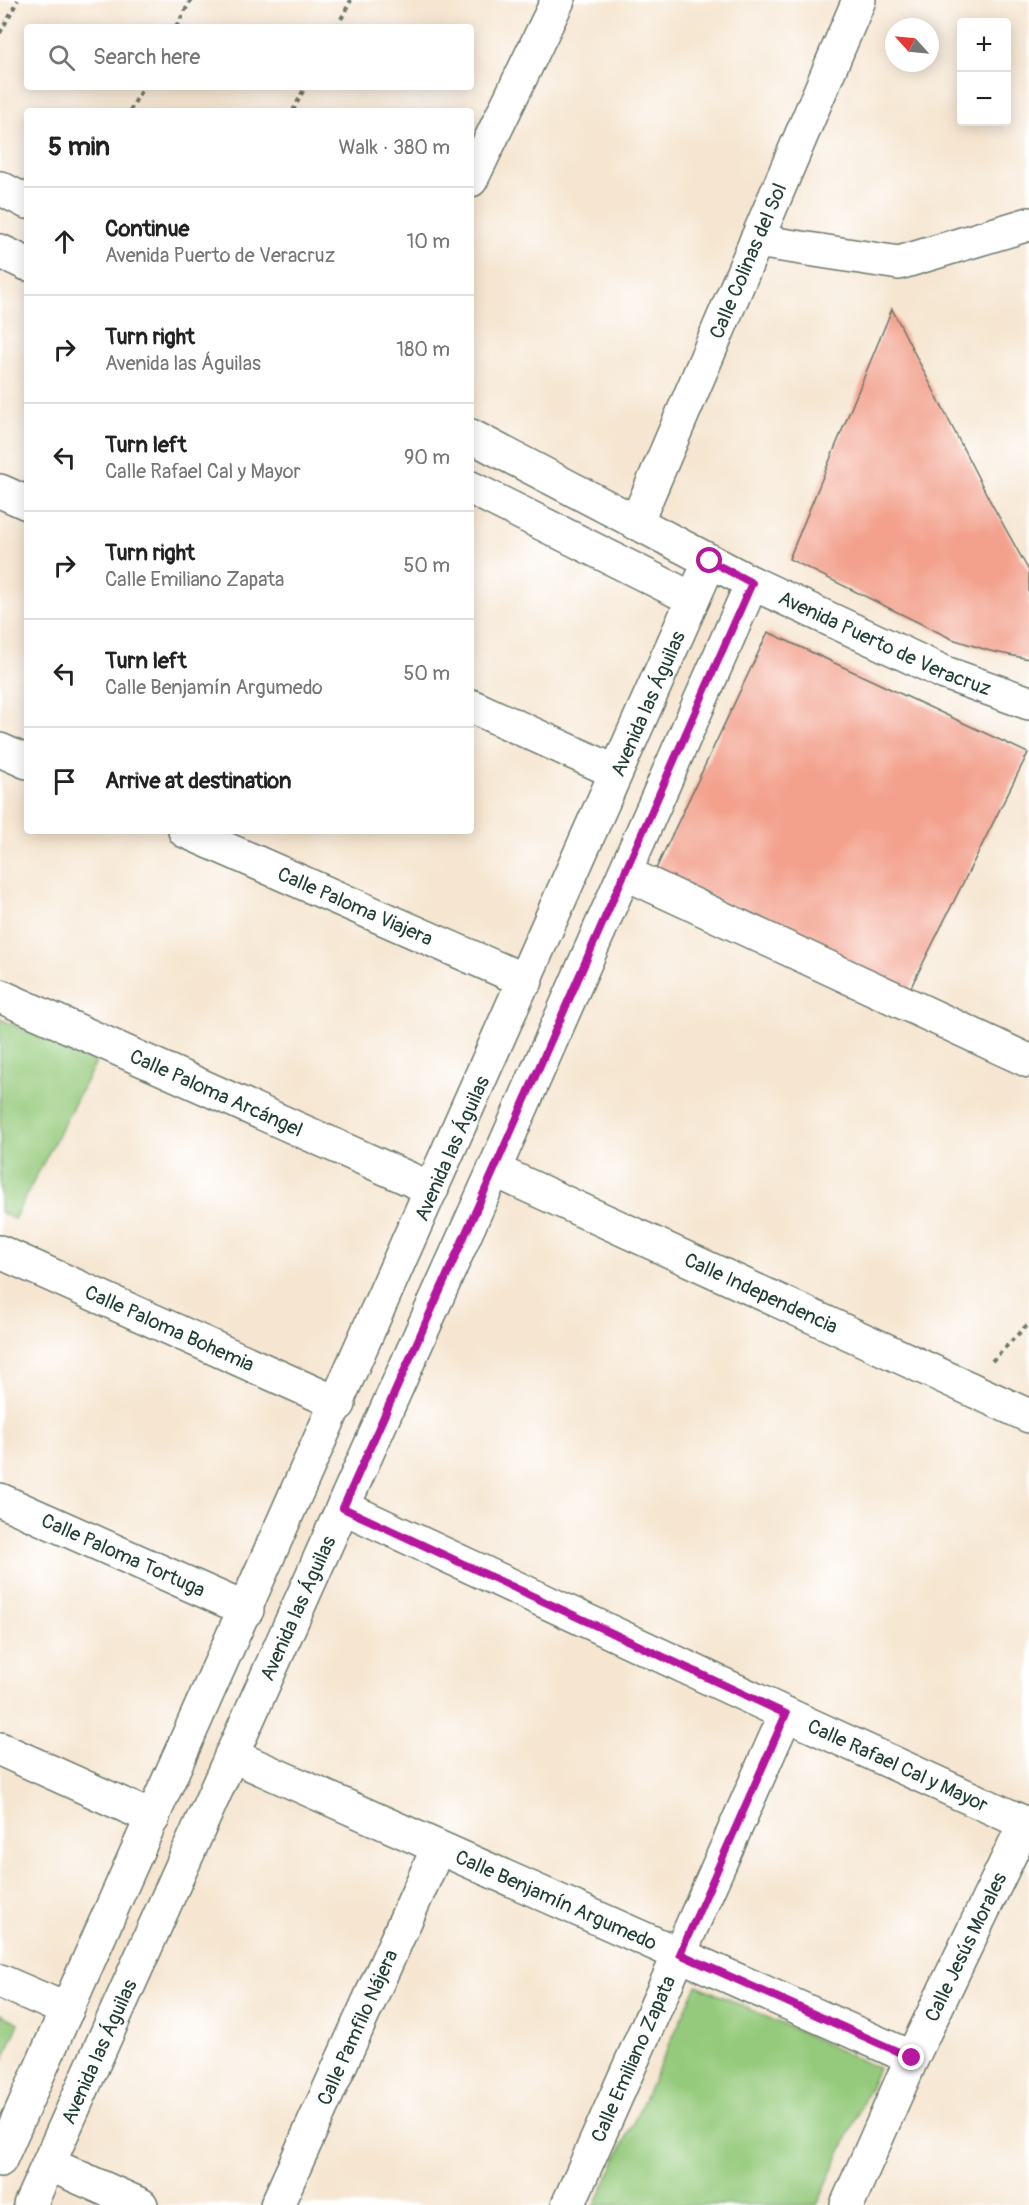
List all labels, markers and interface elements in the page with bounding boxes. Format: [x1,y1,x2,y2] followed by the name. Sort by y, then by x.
[885,18,939,72] north arrow
[957,18,1011,126] map controls
[957,18,1011,72] button: +
[24,24,474,90] search box
[45,41,78,74] icon: search
[93,43,200,71] text: Search here
[957,72,1011,126] button: −
[48,131,110,163] text: 5 min
[338,135,450,160] text: Walk · 380 m
[704,179,792,342] street label: Calle Colinas del Sol
[105,215,189,243] text: Continue
[48,225,81,258] icon: ahead
[406,229,450,254] text: 10 m
[105,243,335,268] text: Avenida Puerto de Veracruz
[105,323,195,351] text: Turn right
[48,333,81,366] icon: right
[396,337,450,362] text: 180 m
[105,351,261,376] text: Avenida las Águilas
[105,431,187,459] text: Turn left
[48,441,81,474] icon: left
[404,445,450,470] text: 90 m
[105,459,301,484] text: Calle Rafael Cal y Mayor
[105,539,195,567] text: Turn right
[696,547,722,573] route start
[48,549,81,582] icon: right
[403,553,450,578] text: 50 m
[105,567,284,592] text: Calle Emiliano Zapata
[775,585,995,701] street label: Avenida Puerto de Veracruz
[605,627,691,780] street label: Avenida las Águilas
[105,647,187,675] text: Turn left
[48,657,81,690] icon: left
[403,661,450,686] text: 50 m
[105,675,323,700] text: Calle Benjamín Argumedo
[48,765,81,798] icon: arrive
[105,767,291,795] text: Arrive at destination
[274,861,437,951] street label: Calle Paloma Viajera
[126,1043,307,1142] street label: Calle Paloma Arcángel
[409,1072,495,1225] street label: Avenida las Águilas
[680,1247,842,1339] street label: Calle Independencia
[81,1279,258,1377] street label: Calle Paloma Bohemia
[37,1508,209,1602] street label: Calle Paloma Tortuga
[254,1532,341,1685] street label: Avenida las Águilas
[804,1713,992,1817] street label: Calle Rafael Cal y Mayor
[452,1844,661,1956] street label: Calle Benjamín Argumedo
[919,1868,1012,2026] street label: Calle Jesús Morales
[311,1945,403,2109] street label: Calle Pamfilo Nájera
[585,1972,681,2146] street label: Calle Emiliano Zapata
[55,1975,142,2128] street label: Avenida las Águilas
[898,2044,924,2070] route end

